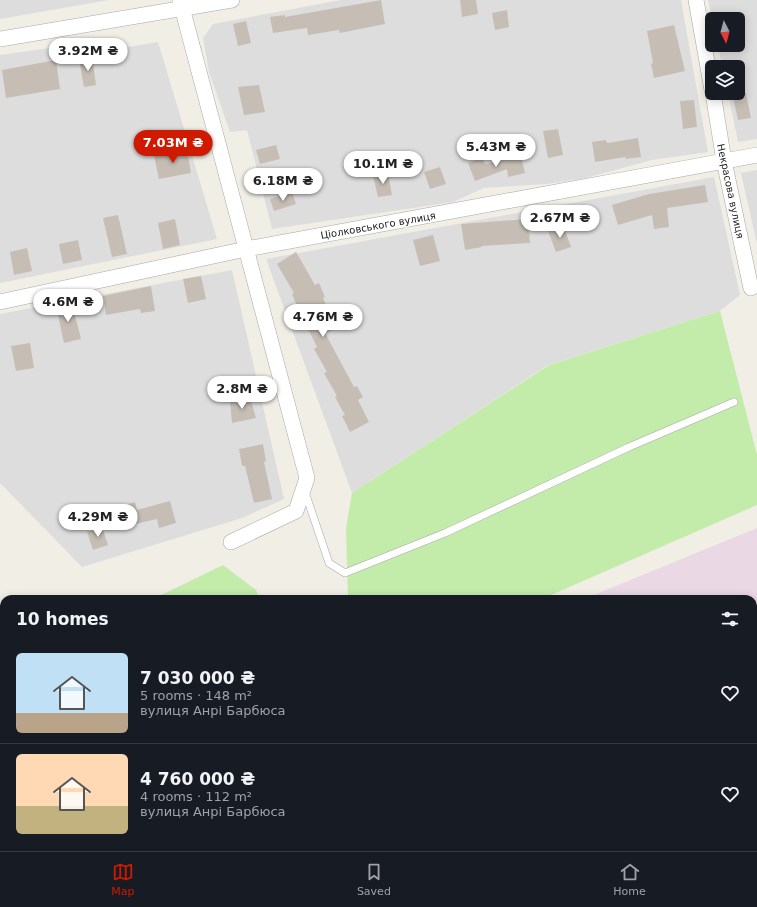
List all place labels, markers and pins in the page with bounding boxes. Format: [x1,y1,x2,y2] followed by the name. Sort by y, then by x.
[51,38,125,72] pin: 3.92M ₴
[136,130,210,164] pin: 7.03M ₴
[459,134,533,168] pin: 5.43M ₴
[346,151,420,185] pin: 10.1M ₴
[246,168,320,202] pin: 6.18M ₴
[523,205,597,239] pin: 2.67M ₴
[35,289,101,323] pin: 4.6M ₴
[286,304,360,338] pin: 4.76M ₴
[209,376,275,410] pin: 2.8M ₴
[61,504,135,538] pin: 4.29M ₴

